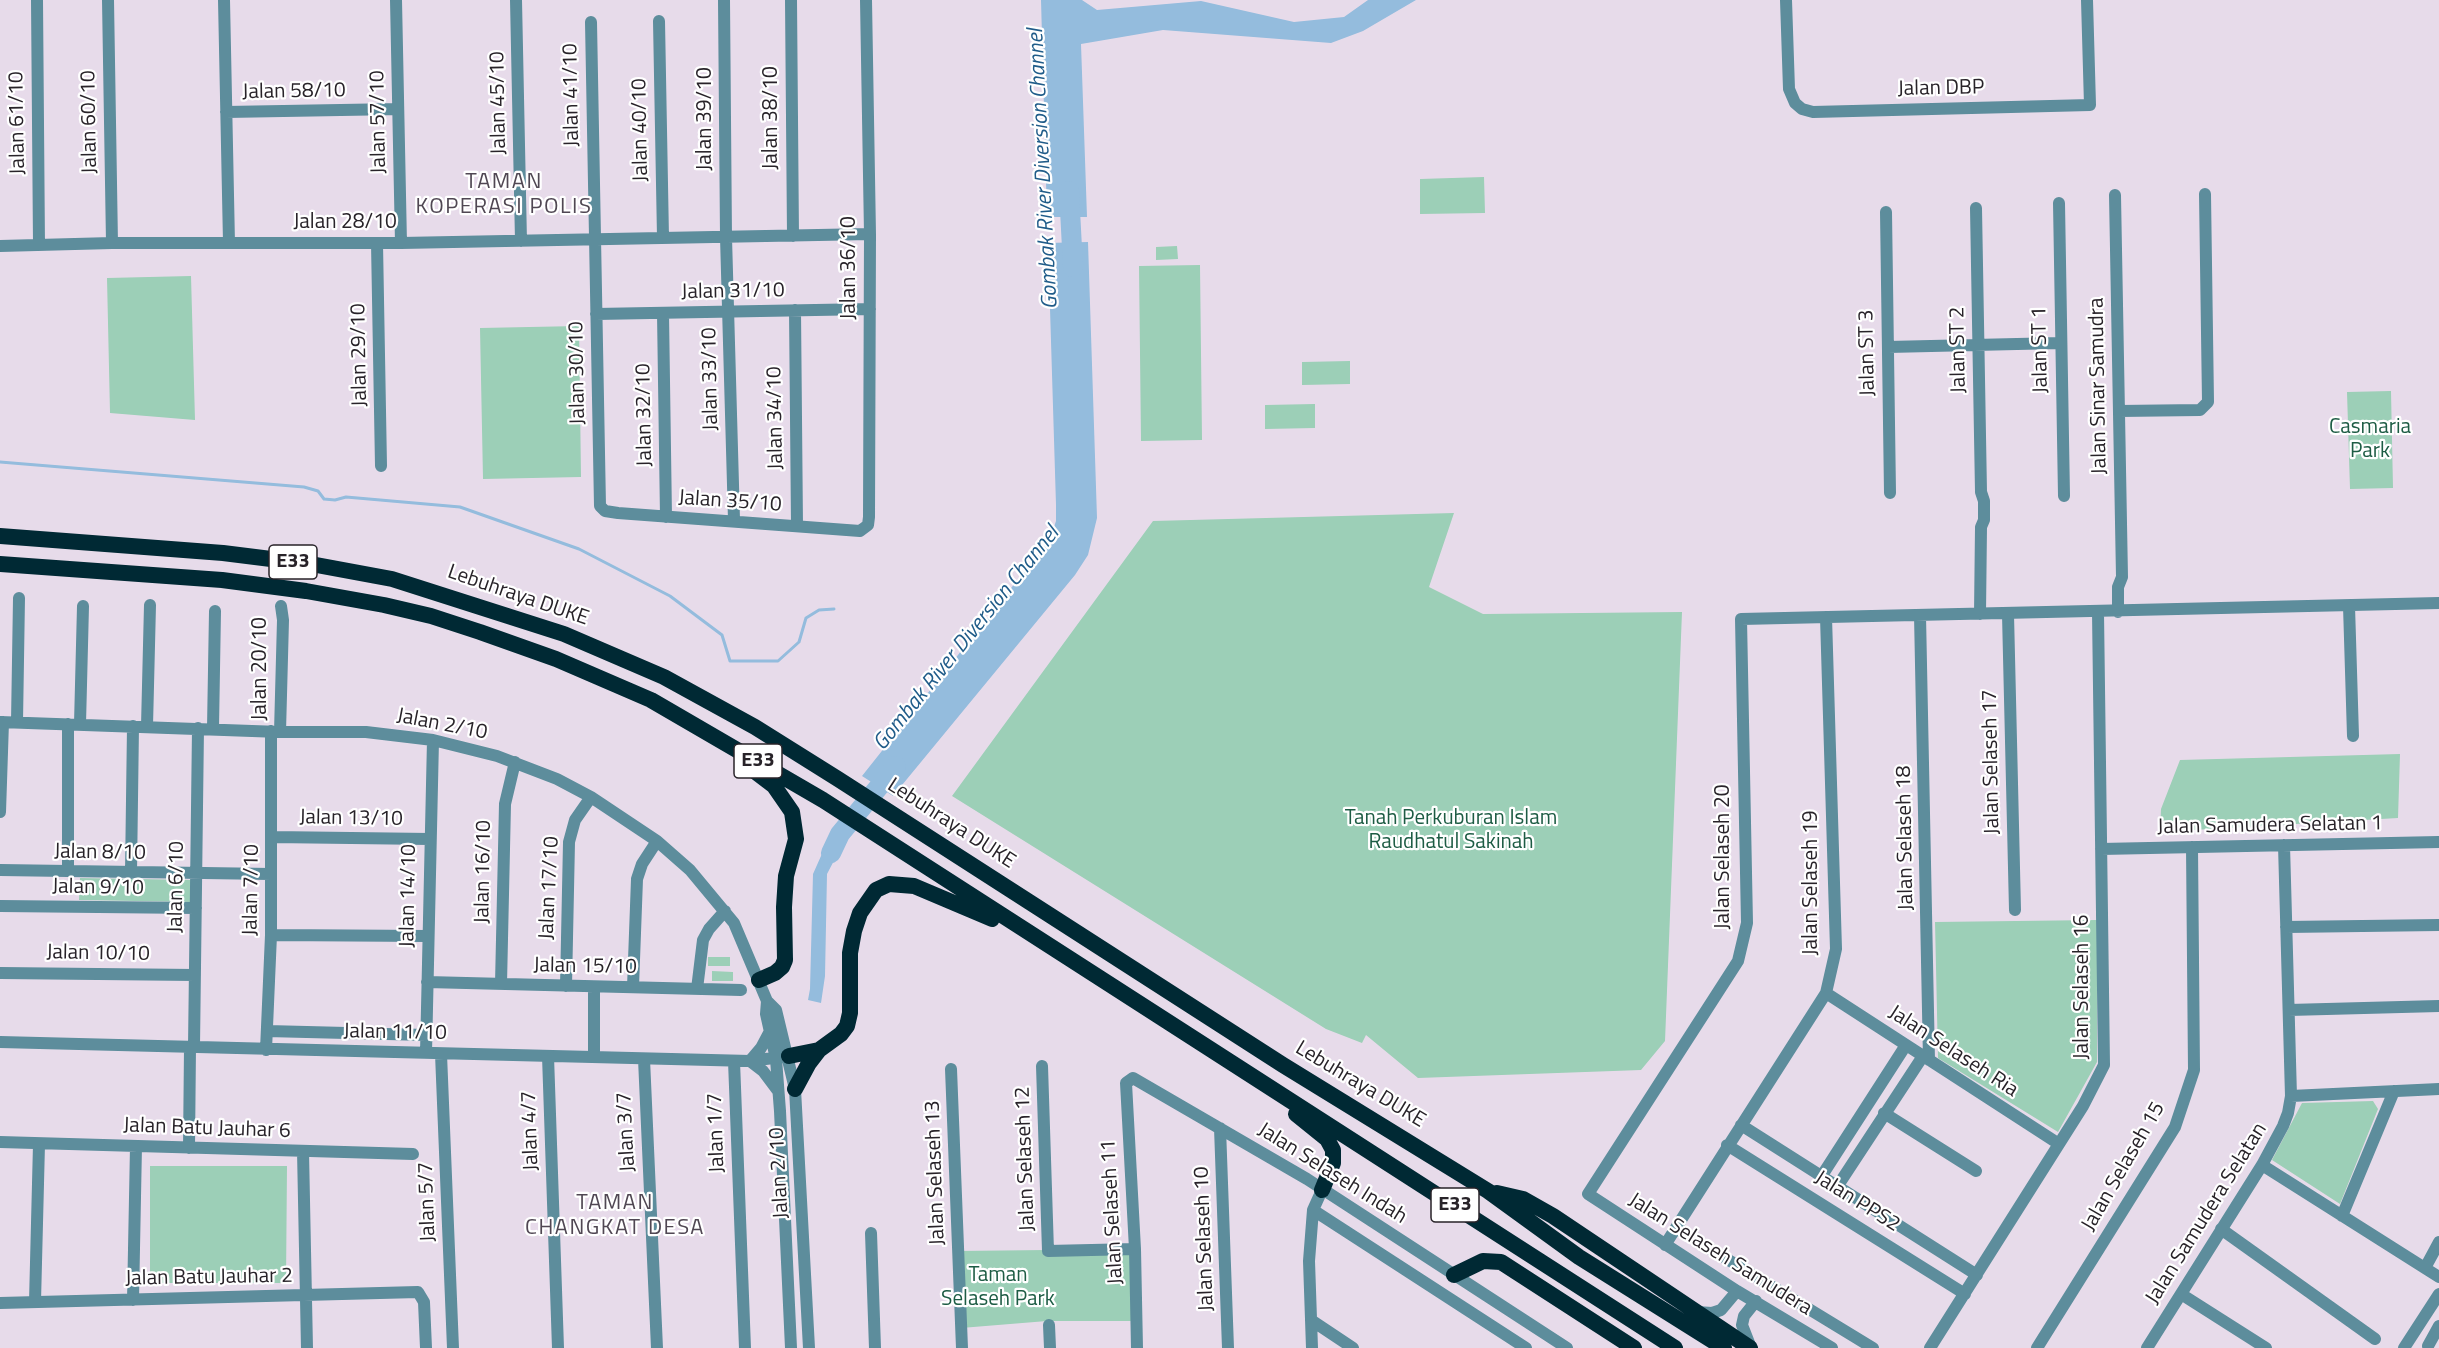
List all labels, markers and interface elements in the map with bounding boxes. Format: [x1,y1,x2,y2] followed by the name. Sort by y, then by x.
[1023,28,1065,310] water label: Gombak River Diversion Channel
[558,43,586,147] street label: Jalan 41/10
[485,51,513,155] street label: Jalan 45/10
[759,66,785,170] street label: Jalan 38/10
[693,67,719,171] street label: Jalan 39/10
[76,70,104,174] street label: Jalan 60/10
[365,70,393,174] street label: Jalan 57/10
[4,71,32,175] street label: Jalan 61/10
[1897,76,1985,102] street label: Jalan DBP
[242,78,346,106] street label: Jalan 58/10
[627,78,655,182] street label: Jalan 40/10
[416,170,592,222] district label: TAMAN KOPERASI POLIS
[293,210,397,236] street label: Jalan 28/10
[837,216,863,320] street label: Jalan 36/10
[681,278,785,306] street label: Jalan 31/10
[2085,297,2113,475] street label: Jalan Sinar Samudra
[346,303,374,407] street label: Jalan 29/10
[1946,306,1972,394] street label: Jalan ST 2
[2028,306,2054,394] street label: Jalan ST 1
[1855,309,1881,397] street label: Jalan ST 3
[564,321,592,425] street label: Jalan 30/10
[697,327,725,431] street label: Jalan 33/10
[631,363,659,467] street label: Jalan 32/10
[762,366,790,470] street label: Jalan 34/10
[2329,415,2411,465] park label: Casmaria Park
[677,486,783,518] street label: Jalan 35/10
[868,522,1066,756] water label: Gombak River Diversion Channel
[269,545,317,579] road number: E33
[444,560,592,632] street label: Lebuhraya DUKE
[248,617,274,721] street label: Jalan 20/10
[1978,689,2006,835] street label: Jalan Selaseh 17
[395,704,489,746] street label: Jalan 2/10
[734,744,782,778] road number: E33
[1892,765,1920,911] street label: Jalan Selaseh 18
[882,773,1020,875] street label: Lebuhraya DUKE
[1711,784,1737,930] street label: Jalan Selaseh 20
[299,805,403,833] street label: Jalan 13/10
[1345,806,1557,856] park label: Tanah Perkuburan Islam Raudhatul Sakinah
[1799,810,1825,956] street label: Jalan Selaseh 19
[2157,811,2383,841] street label: Jalan Samudera Selatan 1
[470,820,498,924] street label: Jalan 16/10
[535,836,565,940] street label: Jalan 17/10
[54,840,146,866] street label: Jalan 8/10
[164,841,190,933] street label: Jalan 6/10
[239,844,265,936] street label: Jalan 7/10
[395,844,423,948] street label: Jalan 14/10
[52,875,144,901] street label: Jalan 9/10
[2070,914,2096,1060] street label: Jalan Selaseh 16
[46,940,150,968] street label: Jalan 10/10
[533,953,637,981] street label: Jalan 15/10
[1883,1001,2023,1103] street label: Jalan Selaseh Ria
[343,1019,447,1047] street label: Jalan 11/10
[1290,1036,1430,1134] street label: Lebuhraya DUKE
[1011,1086,1041,1232] street label: Jalan Selaseh 12
[517,1091,545,1171] street label: Jalan 4/7
[612,1091,642,1173] street label: Jalan 3/7
[703,1093,731,1173] street label: Jalan 1/7
[2077,1098,2171,1236] street label: Jalan Selaseh 15
[921,1100,951,1246] street label: Jalan Selaseh 13
[123,1113,291,1145] street label: Jalan Batu Jauhar 6
[1253,1118,1411,1230] street label: Jalan Selaseh Indah
[2141,1119,2273,1309] street label: Jalan Samudera Selatan
[765,1127,795,1219] street label: Jalan 2/10
[1097,1139,1129,1285] street label: Jalan Selaseh 11
[414,1162,442,1242] street label: Jalan 5/7
[1190,1166,1220,1312] street label: Jalan Selaseh 10
[1810,1166,1904,1238] street label: Jalan PPS2
[1431,1188,1479,1222] road number: E33
[1624,1188,1816,1322] street label: Jalan Selaseh Samudera
[525,1191,705,1242] district label: TAMAN CHANGKAT DESA
[941,1263,1055,1313] park label: Taman Selaseh Park
[125,1264,293,1292] street label: Jalan Batu Jauhar 2

